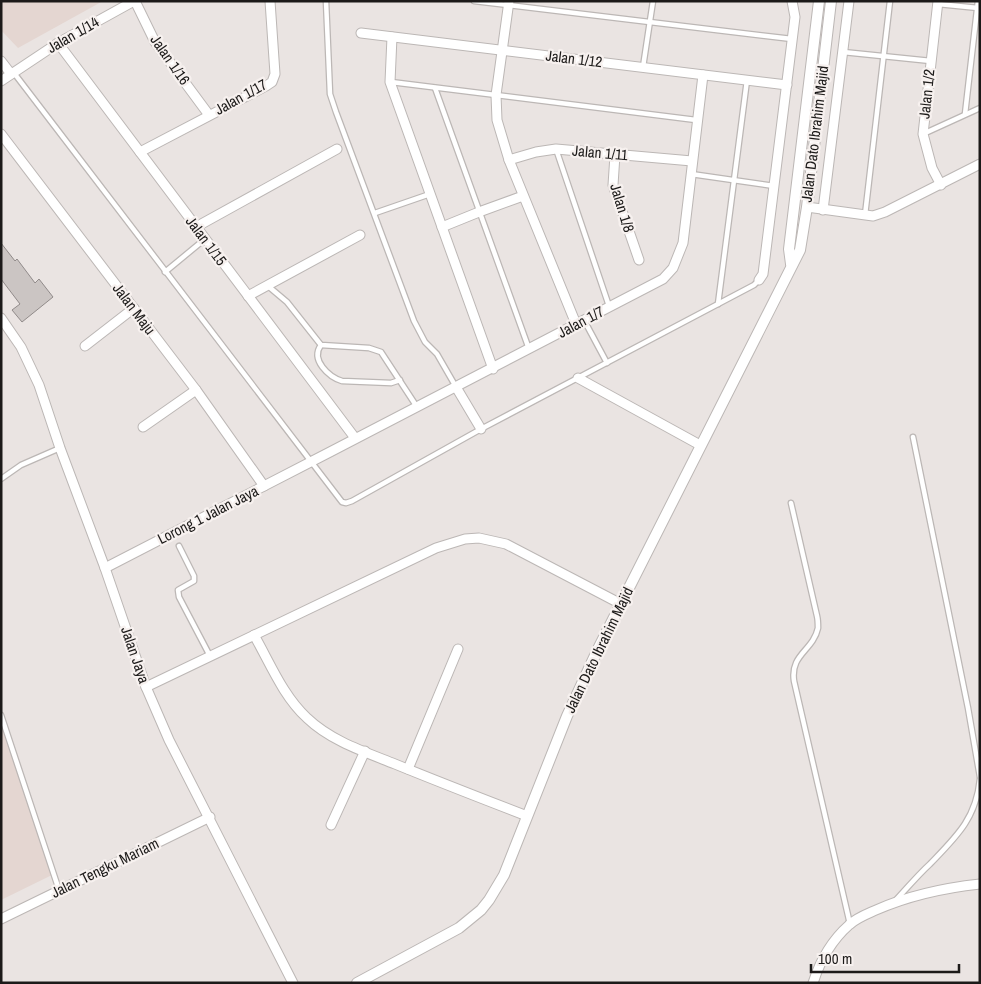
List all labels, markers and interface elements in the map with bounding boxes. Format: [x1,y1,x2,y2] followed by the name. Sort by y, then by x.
[43,11,103,58] street label: Jalan 1/14
[146,30,195,89] street label: Jalan 1/16
[545,45,604,72] street label: Jalan 1/12
[796,64,833,203] street label: Jalan Dato Ibrahim Majid
[913,68,940,120] street label: Jalan 1/2
[211,74,271,120] street label: Jalan 1/17
[571,140,629,165] street label: Jalan 1/11
[605,181,640,235] street label: Jalan 1/8
[181,212,232,270] street label: Jalan 1/15
[108,279,161,339] street label: Jalan Maju
[554,300,608,343] street label: Jalan 1/7
[154,480,262,549] street label: Lorong 1 Jalan Jaya
[559,583,638,716] street label: Jalan Dato Ibrahim Majid
[116,624,155,686] street label: Jalan Jaya
[47,832,162,903] street label: Jalan Tengku Mariam
[811,942,958,974] scale bar
[818,948,852,969] text: 100 m

